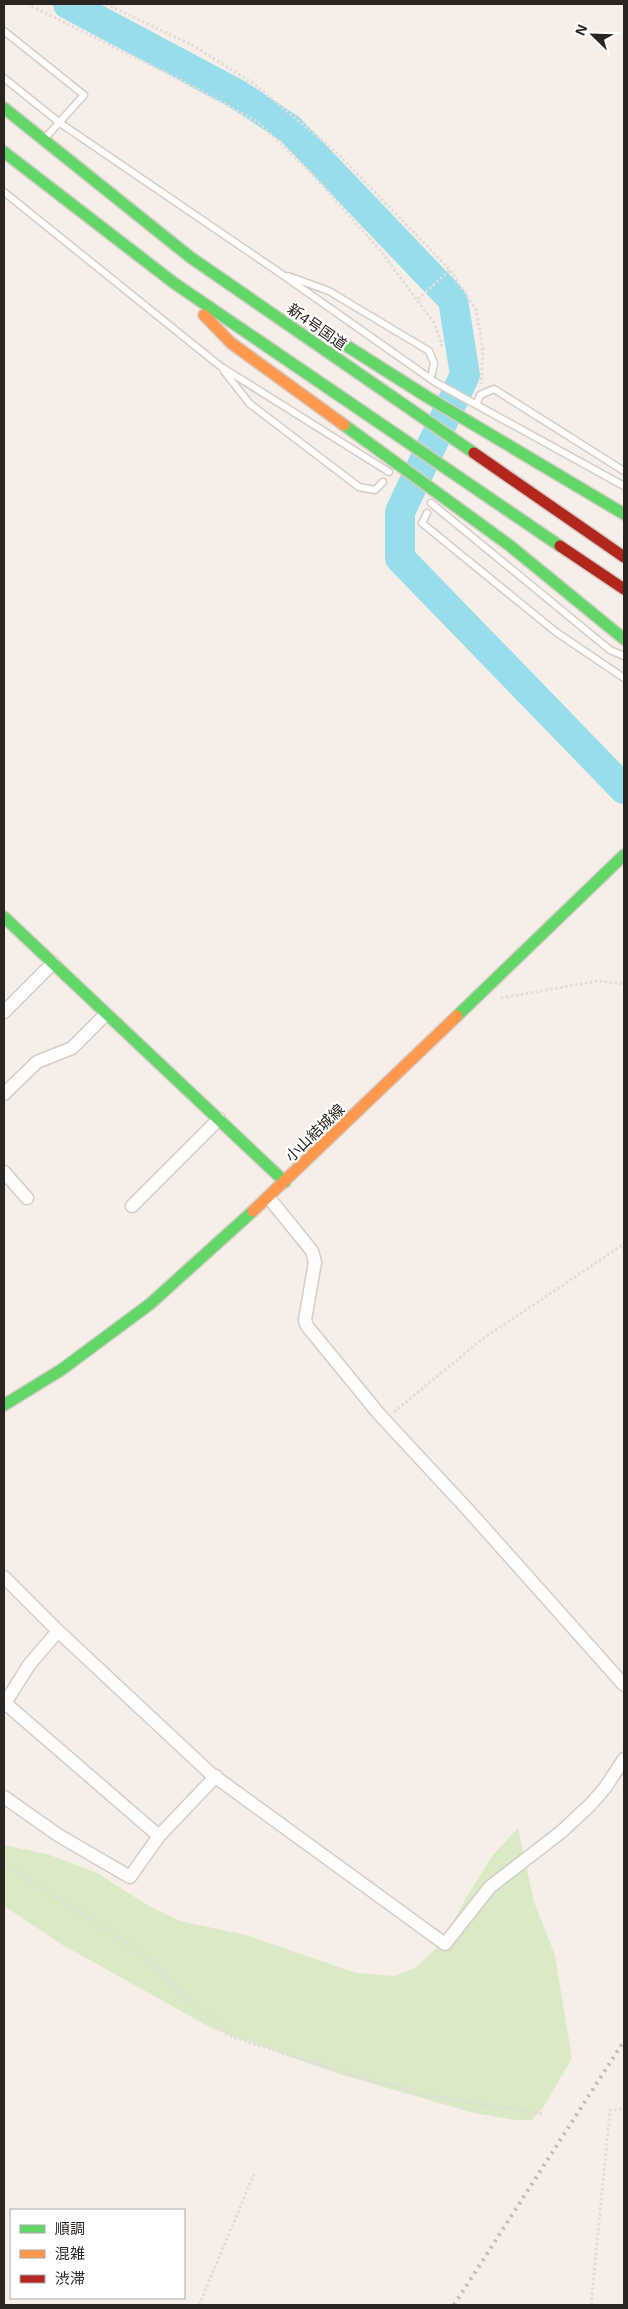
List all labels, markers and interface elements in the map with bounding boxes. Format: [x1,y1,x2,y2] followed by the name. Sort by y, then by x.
[568,10,618,60] north arrow
[572,22,590,38] text: N
[284,300,350,353] street label: 新4号国道
[282,1100,348,1165] street label: 小山結城線
[10,2209,185,2299] legend
[55,2220,85,2237] text: 順調
[55,2245,85,2262] text: 混雑
[55,2270,85,2287] text: 渋滞

